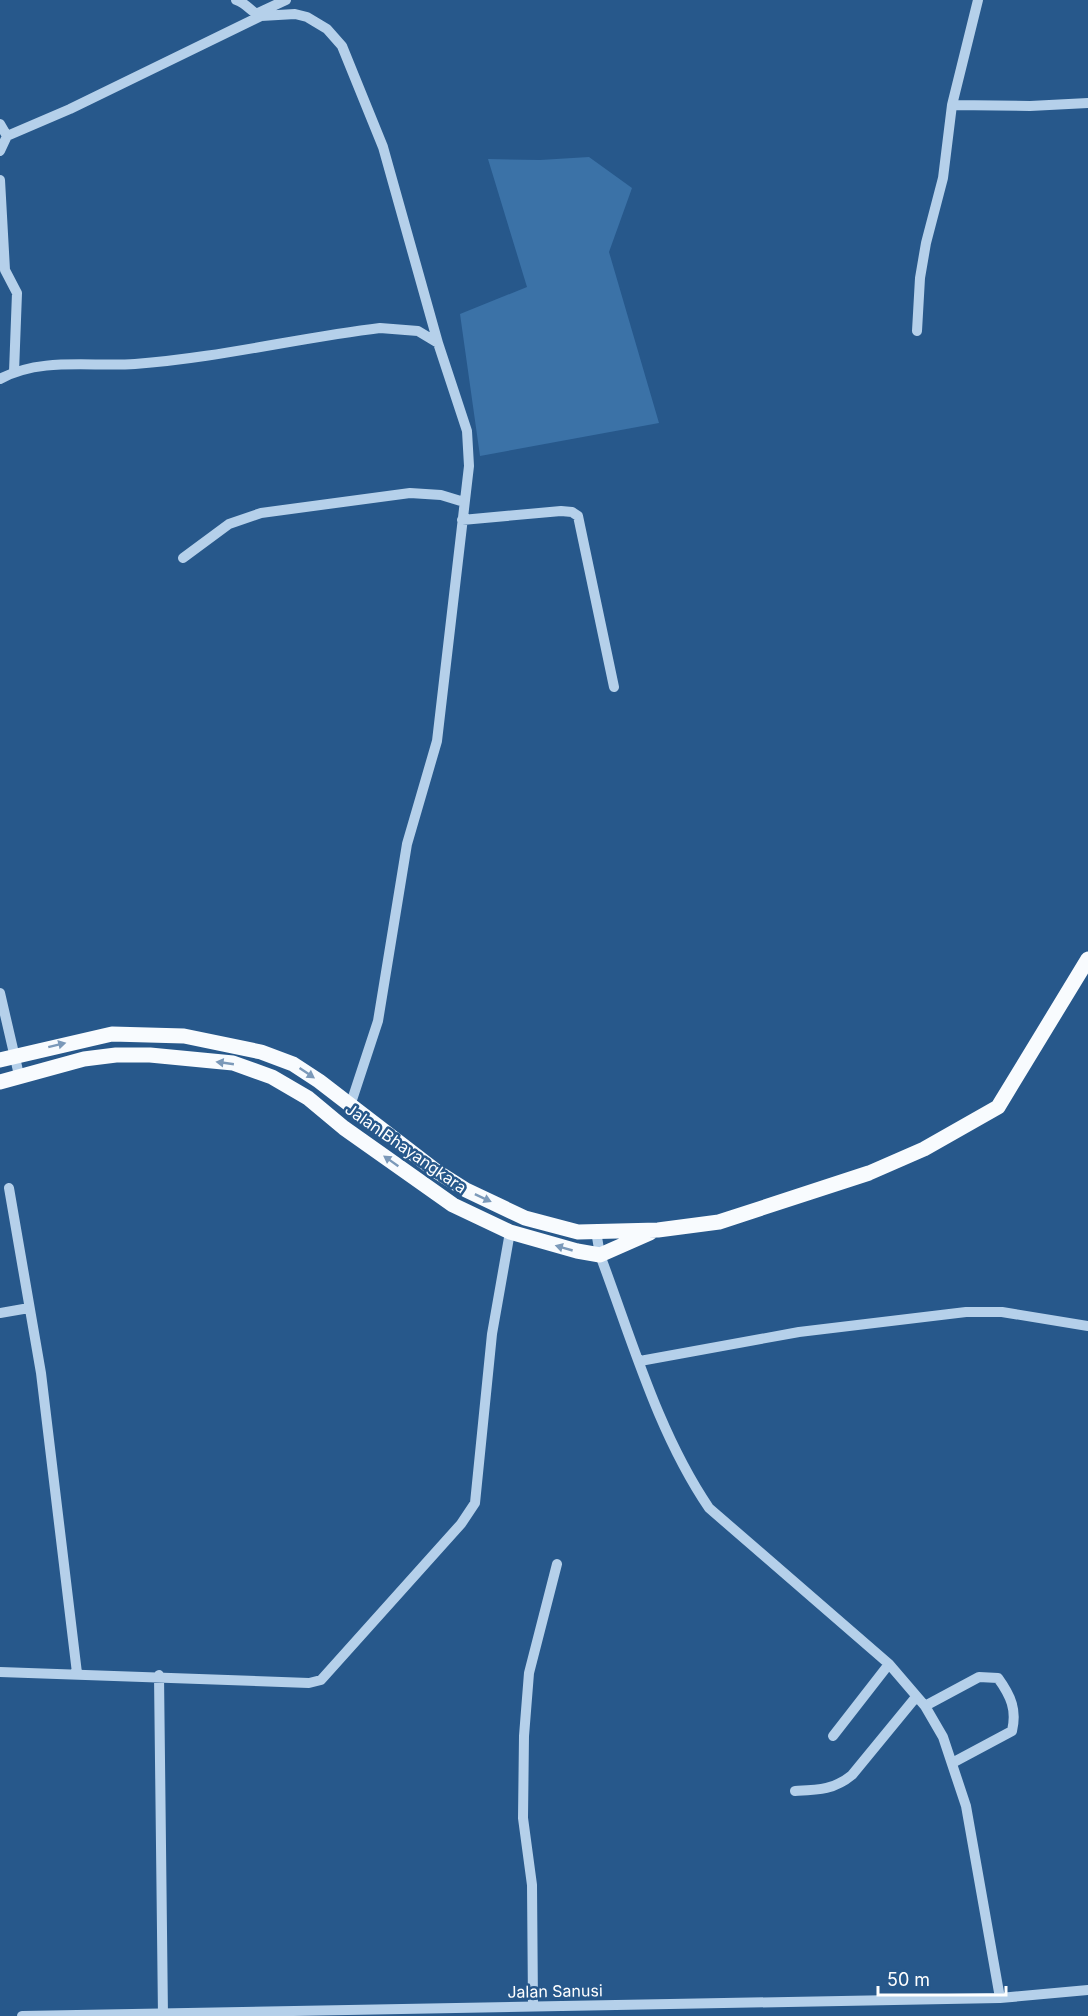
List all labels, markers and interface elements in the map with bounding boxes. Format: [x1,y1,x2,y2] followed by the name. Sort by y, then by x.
[47,1040,66,1050] one-way arrow
[216,1058,235,1067] one-way arrow
[299,1067,315,1078] one-way arrow
[341,1099,471,1197] street label: Jalan Bhayangkara
[384,1155,400,1167] one-way arrow
[474,1193,491,1202] one-way arrow
[555,1243,573,1252] one-way arrow
[878,1959,1006,1997] scale bar
[887,1969,930,1990] text: 50 m
[507,1980,603,2002] street label: Jalan Sanusi

